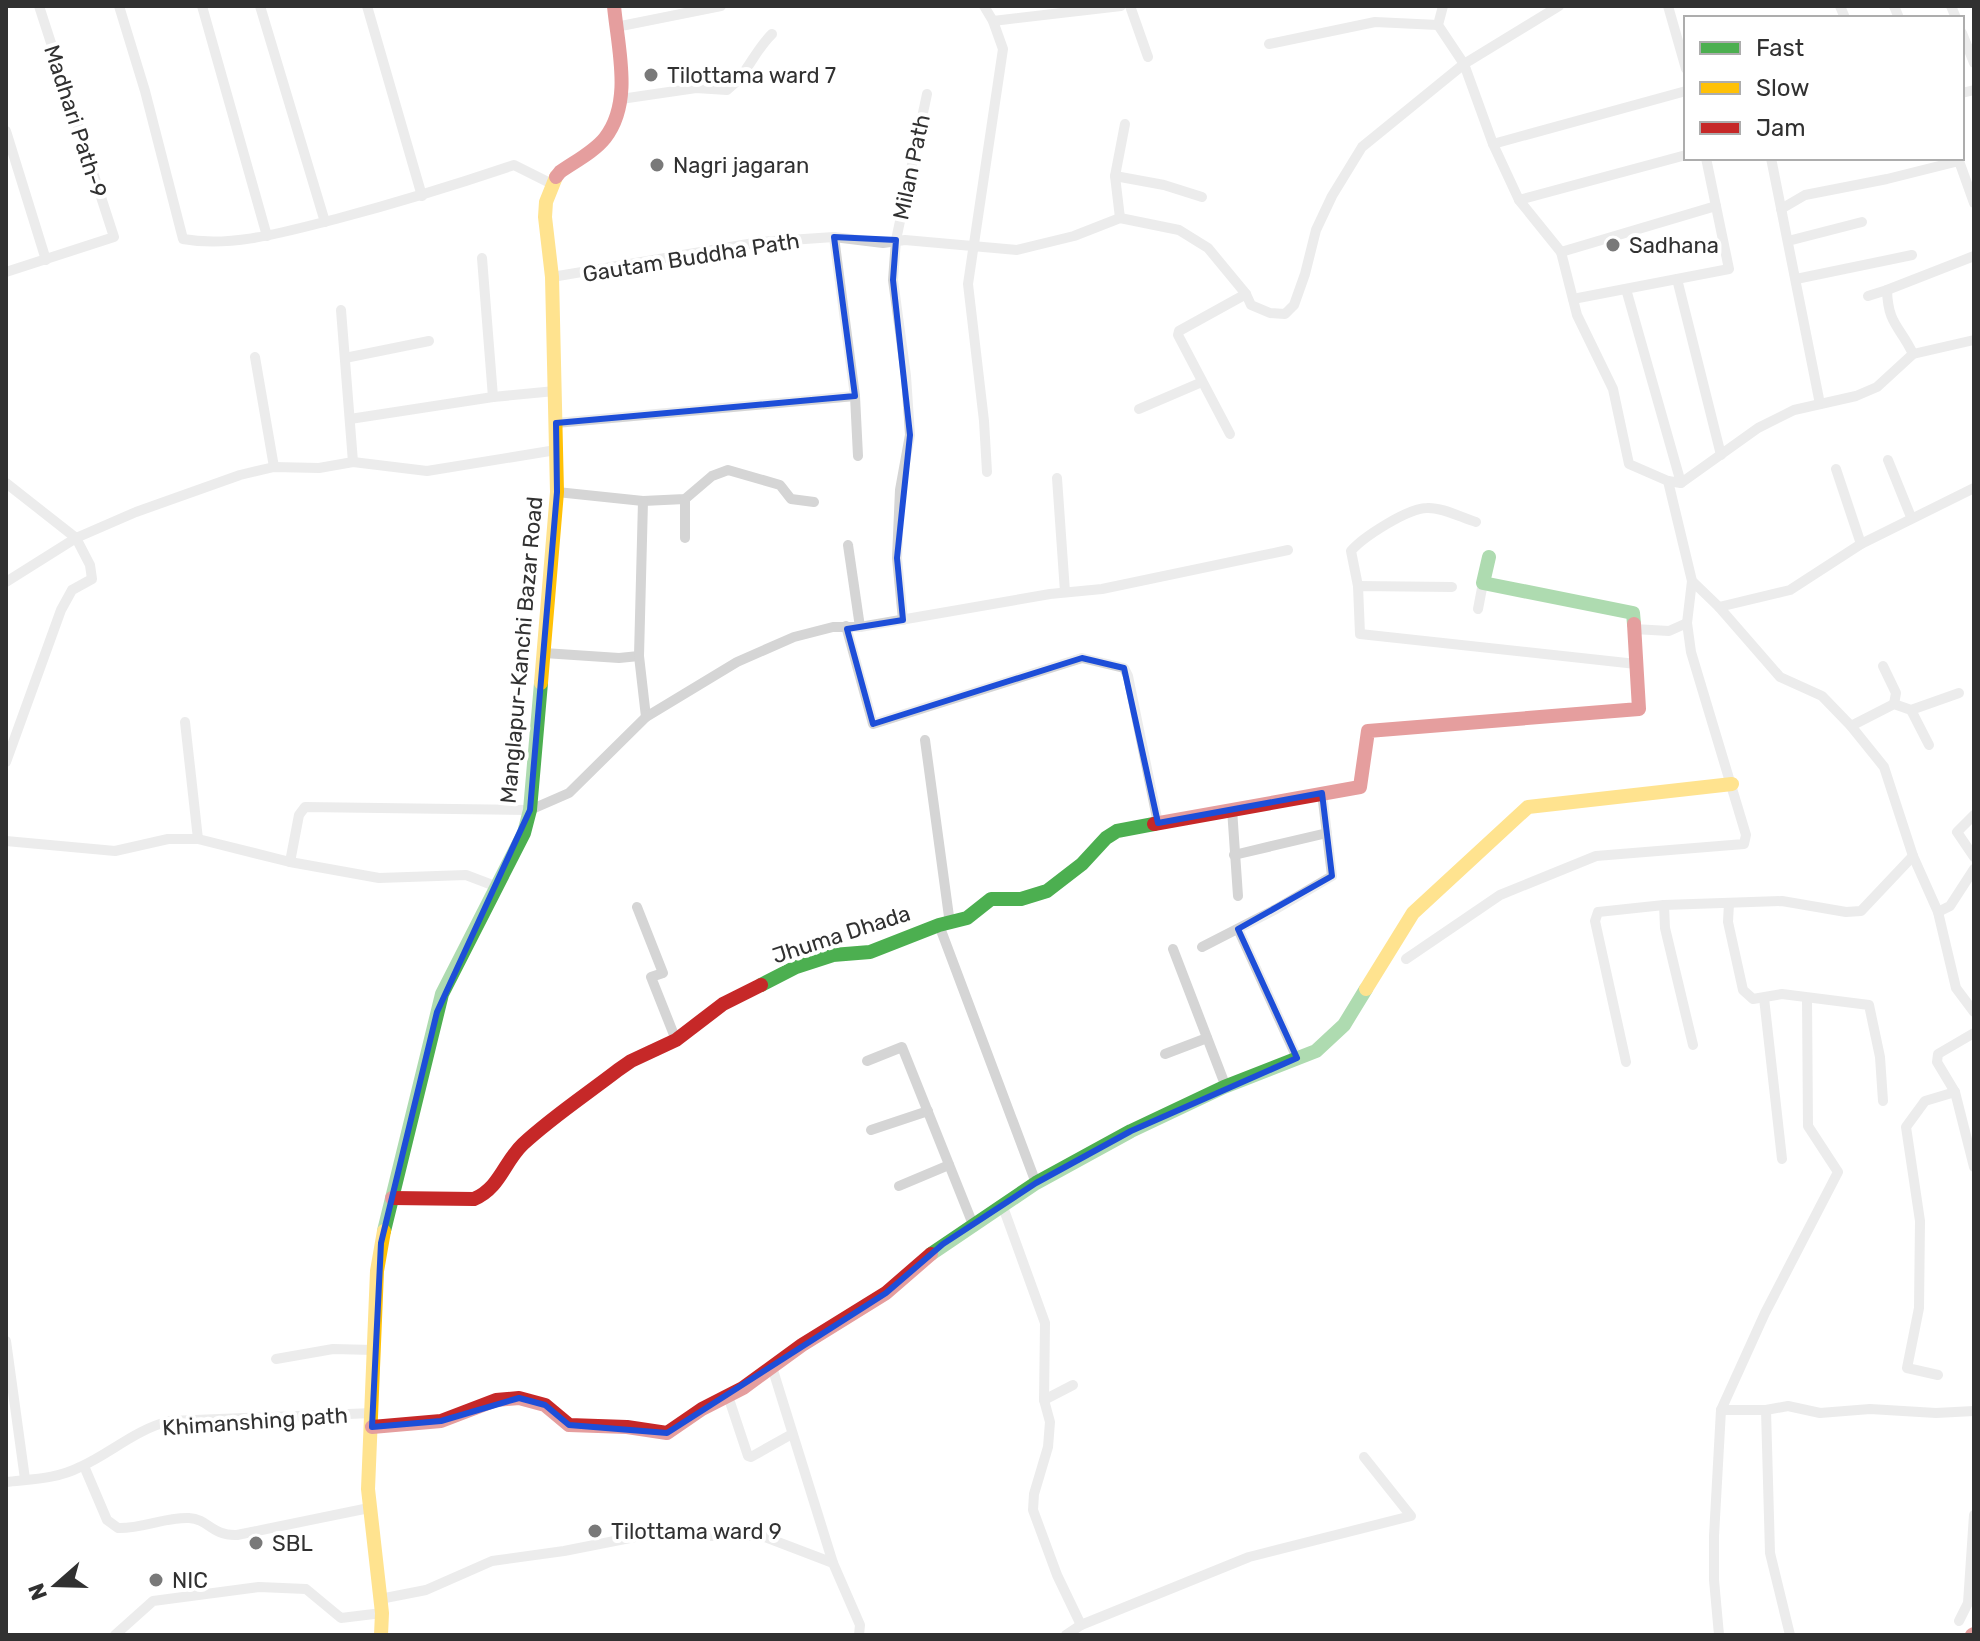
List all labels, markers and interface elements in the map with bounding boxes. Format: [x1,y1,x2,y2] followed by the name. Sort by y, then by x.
[1684,16,1964,160] legend
[1756,34,1804,62] text: Fast
[38,42,113,201] street label: Madhari Path-9
[667,62,836,89] place label: Tilottama ward 7
[642,66,660,84] marker: Tilottama ward 7
[1756,74,1809,102] text: Slow
[887,112,936,222] street label: Milan Path
[1756,114,1806,142] text: Jam
[673,152,809,179] place label: Nagri jagaran
[648,156,666,174] marker: Nagri jagaran
[581,227,801,288] street label: Gautam Buddha Path
[1629,232,1719,259] place label: Sadhana
[1604,236,1622,254] marker: Sadhana
[495,495,548,805] street label: Manglapur-Kanchi Bazar Road
[769,899,914,970] street label: Jhuma Dhada
[161,1402,349,1441] street label: Khimanshing path
[611,1518,782,1545] place label: Tilottama ward 9
[586,1522,604,1540] marker: Tilottama ward 9
[272,1530,313,1557] place label: SBL
[247,1534,265,1552] marker: SBL
[16,1545,96,1625] north arrow
[172,1567,208,1594] place label: NIC
[147,1571,165,1589] marker: NIC
[22,1580,53,1604] text: N

